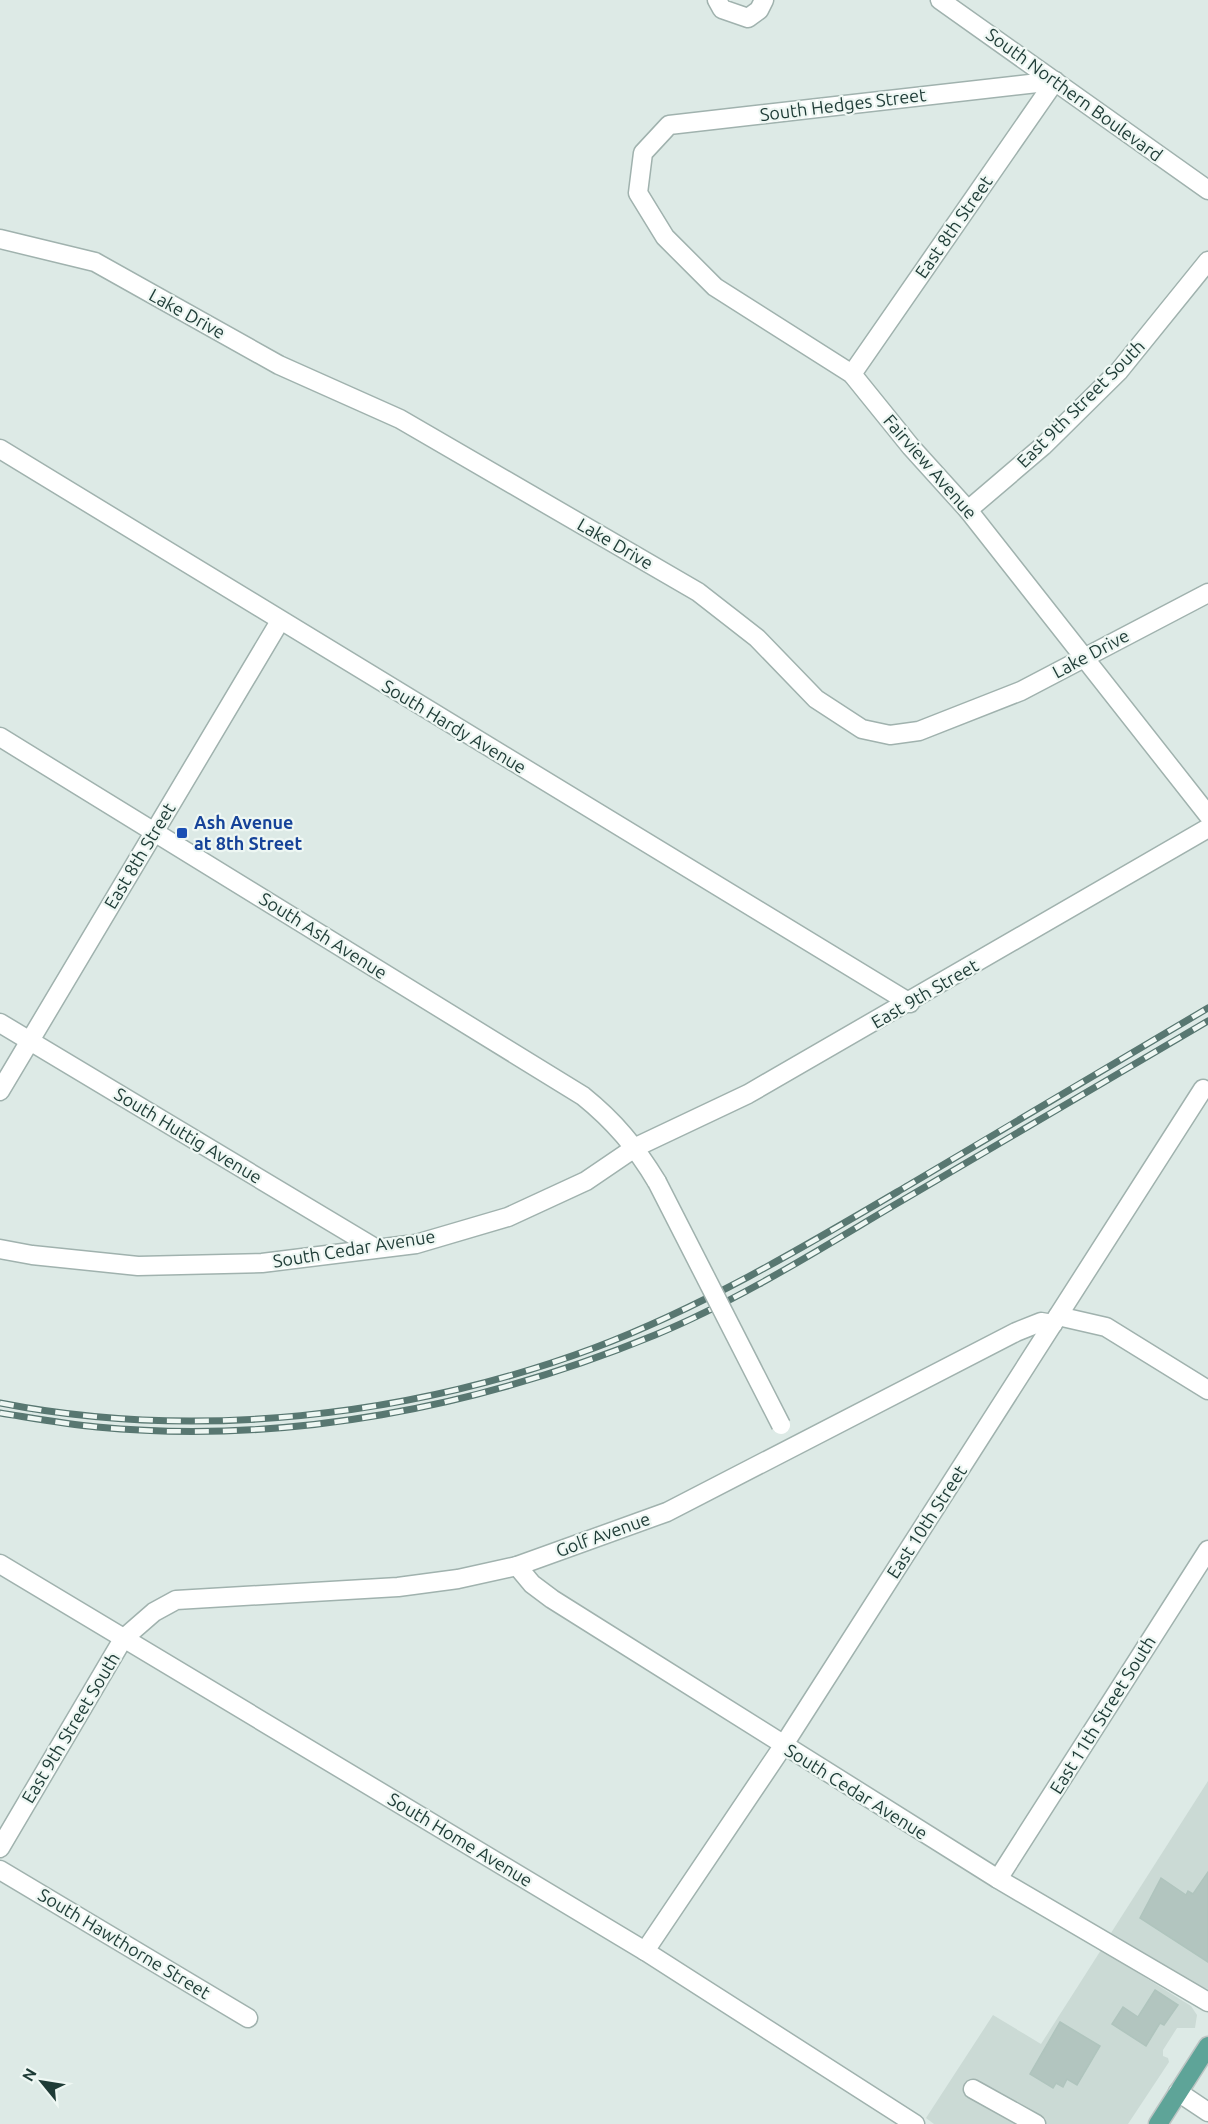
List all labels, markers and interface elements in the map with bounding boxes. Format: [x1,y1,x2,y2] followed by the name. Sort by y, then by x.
[983,24,1166,165] street label: South Northern Boulevard
[759,84,927,124] street label: South Hedges Street
[911,171,996,281] street label: East 8th Street
[146,284,229,342] street label: Lake Drive
[1012,335,1148,471] street label: East 9th Street South
[880,410,981,523] street label: Fairview Avenue
[574,514,657,573] street label: Lake Drive
[1049,625,1132,682] street label: Lake Drive
[379,675,530,777] street label: South Hardy Avenue
[100,799,179,912] street label: East 8th Street
[194,812,302,853] place label: Ash Avenue at 8th Street
[175,826,189,840] marker: Ash Avenue at 8th Street
[256,888,391,982] street label: South Ash Avenue
[867,954,982,1032] street label: East 9th Street
[111,1083,266,1187] street label: South Huttig Avenue
[271,1225,436,1271] street label: South Cedar Avenue
[882,1461,970,1582] street label: East 10th Street
[553,1508,653,1560] street label: Golf Avenue
[1045,1632,1159,1797] street label: East 11th Street South
[17,1649,123,1806] street label: East 9th Street South
[782,1739,931,1843] street label: South Cedar Avenue
[385,1788,536,1890] street label: South Home Avenue
[35,1884,214,2002] street label: South Hawthorne Street
[12,2052,72,2112] north arrow
[18,2065,40,2084] text: N

